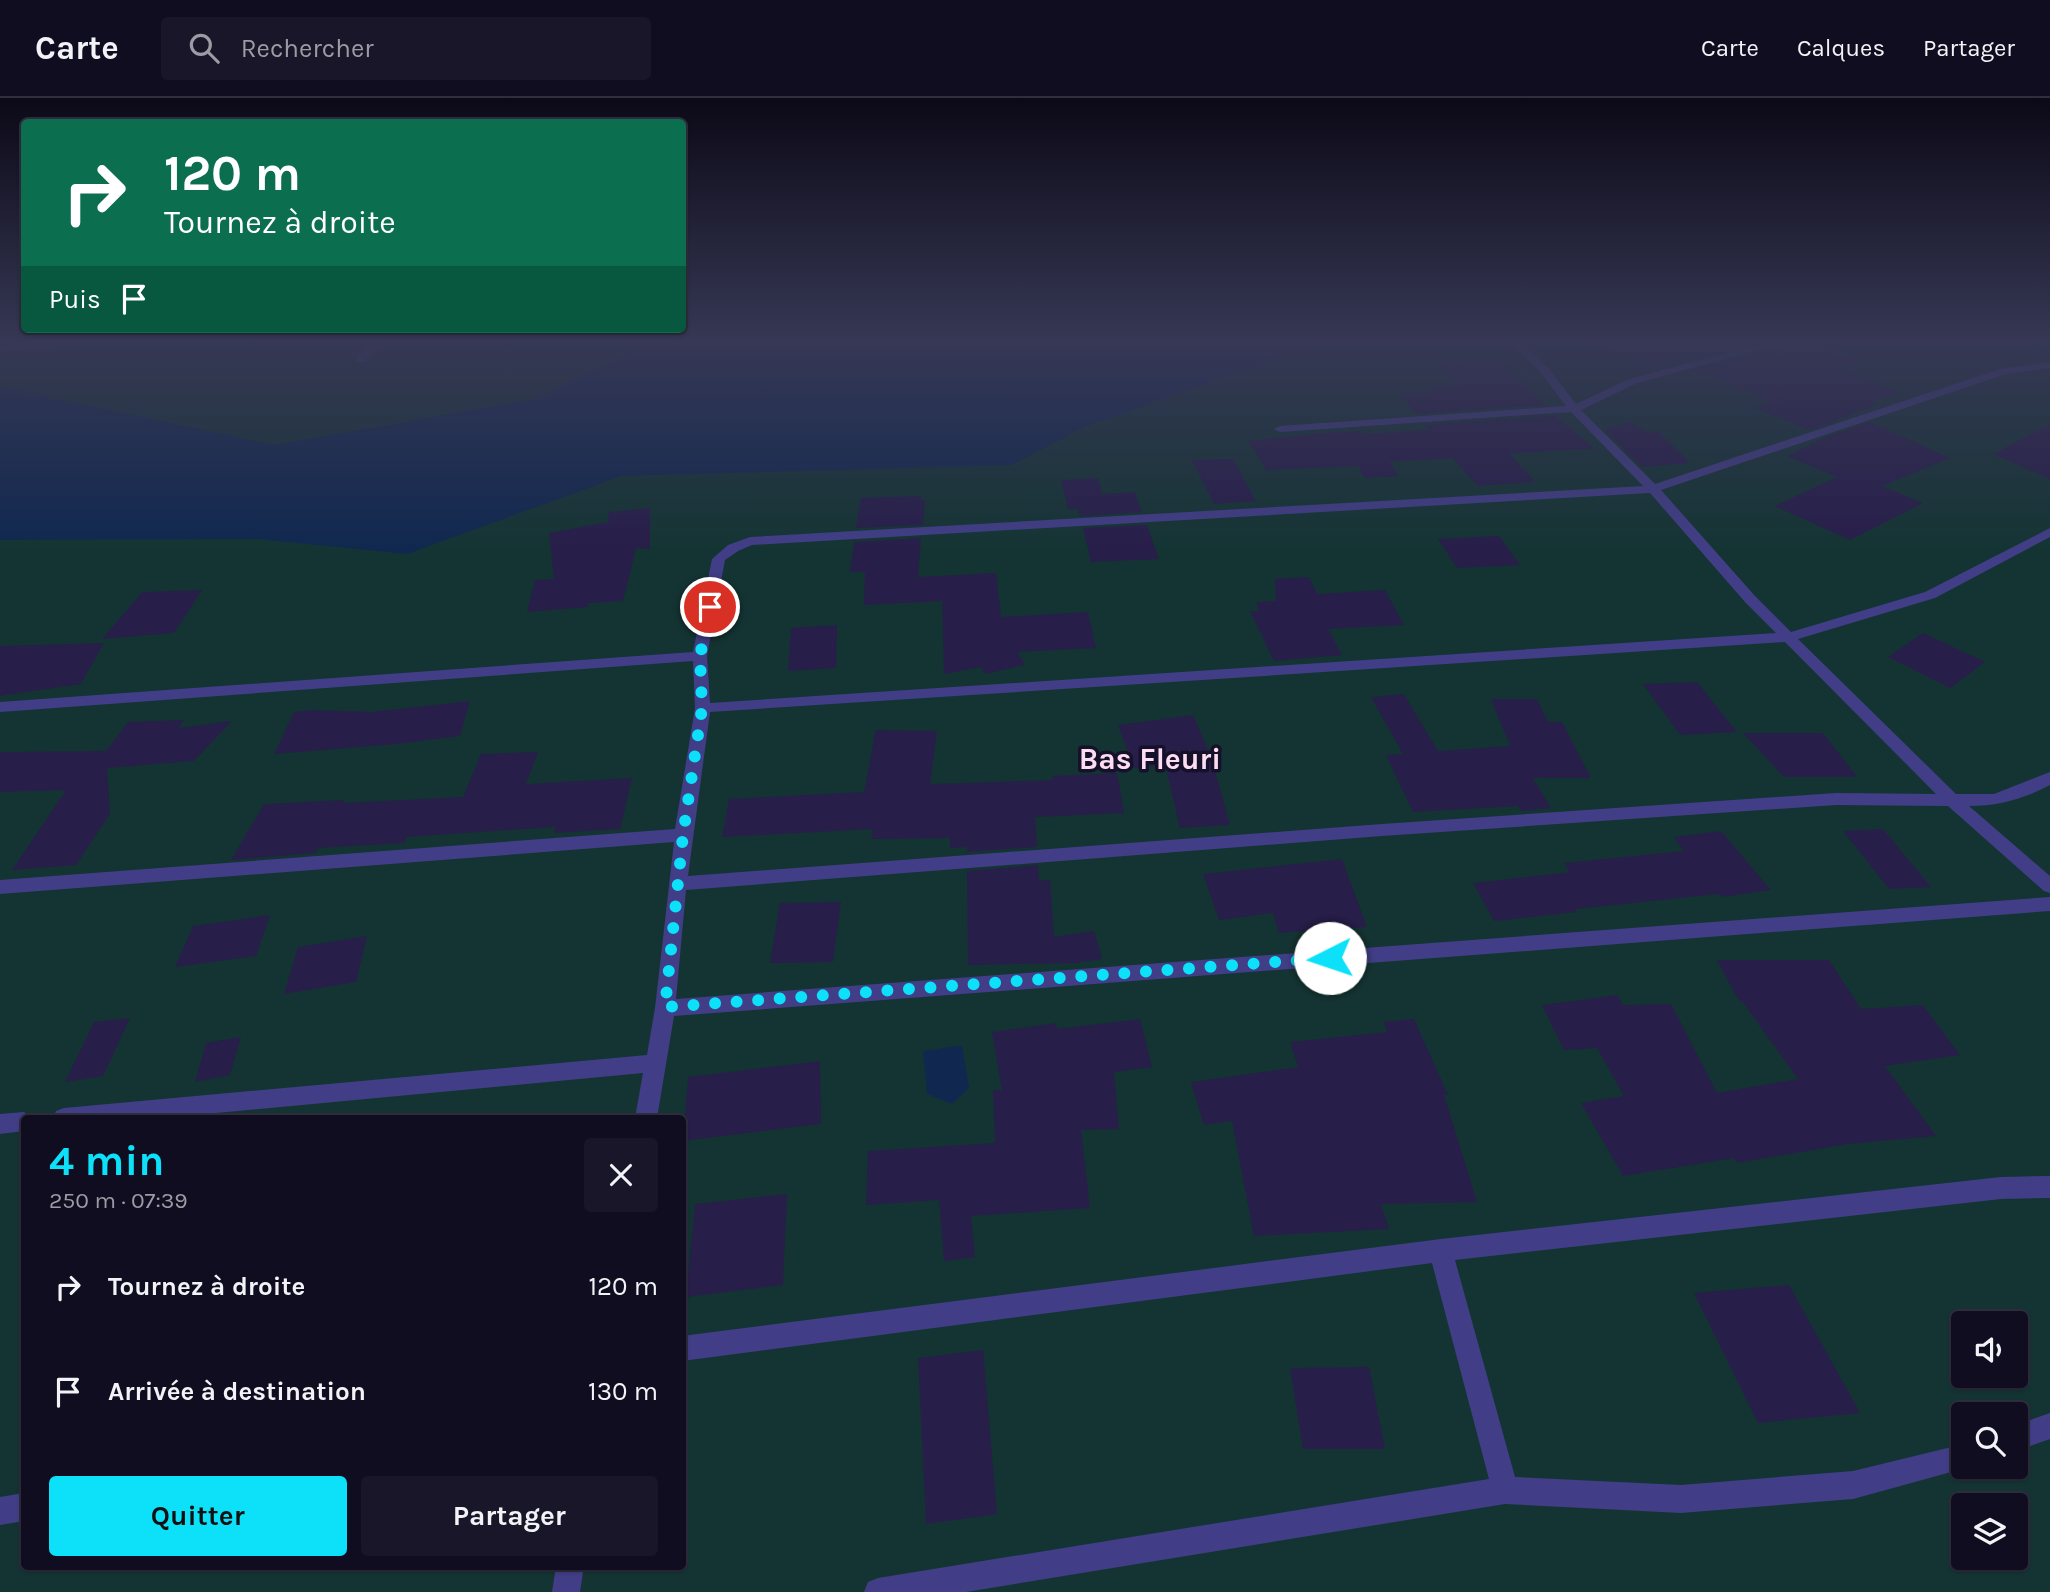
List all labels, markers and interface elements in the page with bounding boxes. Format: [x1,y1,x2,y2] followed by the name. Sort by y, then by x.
[161,17,651,80] search box
[35,29,119,67] text: Carte
[185,29,223,67] icon: search
[241,33,374,64] text: Rechercher
[1701,34,1759,62] text: Carte
[1797,34,1885,62] text: Calques
[1923,34,2015,62] text: Partager
[164,145,301,202] text: 120 m
[49,147,140,238] icon: right
[164,204,396,241] text: Tournez à droite
[115,280,153,318] icon: arrive
[49,284,101,315] text: Puis
[680,577,740,637] pin
[691,588,729,626] icon: arrive
[1079,741,1221,777] district label: Bas Fleuri
[1293,921,1367,995] position arrow
[49,1136,164,1186] text: 4 min
[584,1138,658,1212] button: close
[49,1187,188,1214] text: 250 m · 07:39
[49,1268,87,1306] icon: right
[108,1271,305,1302] text: Tournez à droite
[588,1271,658,1302] text: 120 m
[1951,1311,2028,1570] map controls
[1951,1311,2028,1388] button: sound
[49,1373,87,1411] icon: arrive
[108,1376,366,1407] text: Arrivée à destination
[588,1376,658,1407] text: 130 m
[1951,1402,2028,1479] button: search
[49,1476,347,1556] button: Quitter
[361,1476,658,1556] button: Partager
[1951,1493,2028,1570] button: layers

